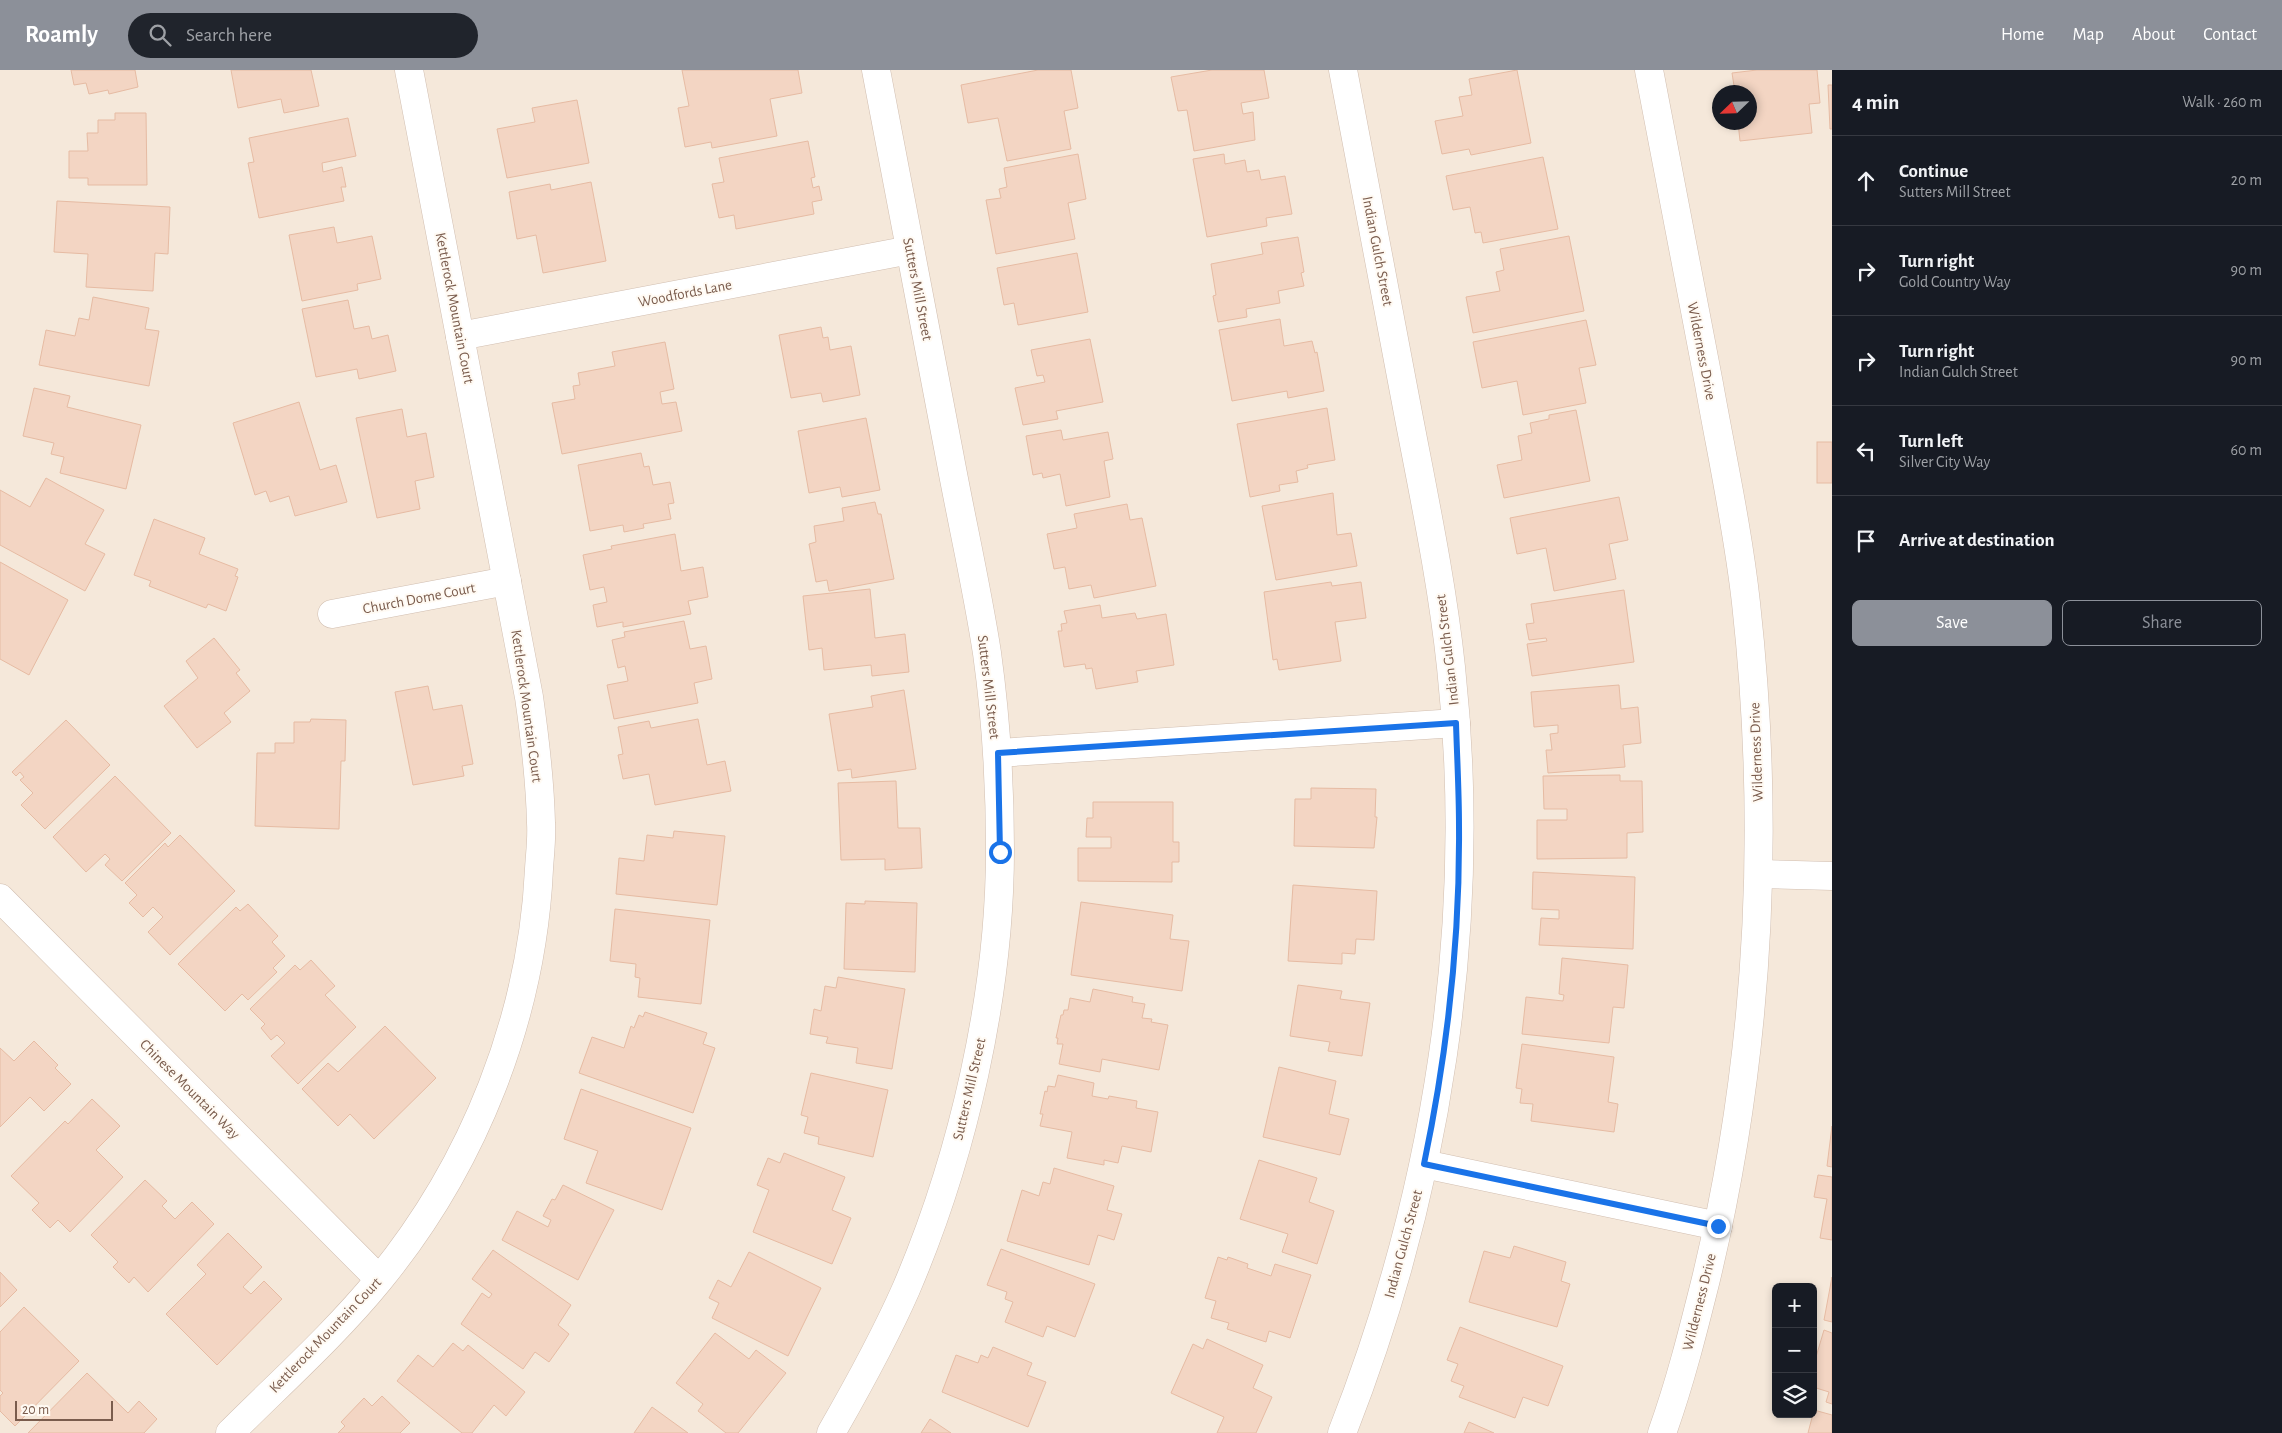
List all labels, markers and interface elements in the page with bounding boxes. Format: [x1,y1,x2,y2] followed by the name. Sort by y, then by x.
[128,13,478,58] search box
[146,21,174,49] icon: search
[25,23,98,47] text: Roamly
[186,26,272,45] text: Search here
[2001,26,2044,44] text: Home
[2072,26,2104,44] text: Map
[2132,26,2175,44] text: About
[2203,26,2257,44] text: Contact
[1712,85,1757,130] north arrow
[1852,92,1899,113] text: 4 min
[2182,94,2262,110] text: Walk · 260 m
[1899,162,1968,181] text: Continue
[1852,167,1880,195] icon: ahead
[2231,172,2262,188] text: 20 m
[1899,184,2011,200] text: Sutters Mill Street
[1360,195,1396,307] street label: Indian Gulch Street
[432,231,477,385] street label: Kettlerock Mountain Court
[900,236,935,342] street label: Sutters Mill Street
[1899,252,1974,271] text: Turn right
[1852,257,1880,285] icon: right
[2231,262,2262,278] text: 90 m
[1899,274,2011,290] text: Gold Country Way
[637,277,733,310] street label: Woodfords Lane
[1685,301,1718,402] street label: Wilderness Drive
[1899,342,1974,361] text: Turn right
[1852,347,1880,375] icon: right
[2231,352,2262,368] text: 90 m
[1899,364,2018,380] text: Indian Gulch Street
[1899,432,1963,451] text: Turn left
[1852,437,1880,465] icon: left
[2231,442,2262,458] text: 60 m
[1899,454,1990,470] text: Silver City Way
[1852,527,1880,555] icon: arrive
[1899,531,2055,550] text: Arrive at destination
[362,580,477,617] street label: Church Dome Court
[1433,594,1462,706] street label: Indian Gulch Street
[1852,600,2052,646] button: Save
[2062,600,2262,646] button: Share
[508,629,545,784] street label: Kettlerock Mountain Court
[975,634,1002,740] street label: Sutters Mill Street
[1747,702,1766,802] street label: Wilderness Drive
[989,841,1012,864] route start
[950,1036,989,1142] street label: Sutters Mill Street
[137,1037,243,1143] street label: Chinese Mountain Way
[1382,1188,1425,1300] street label: Indian Gulch Street
[1707,1215,1730,1238] route end
[1680,1252,1719,1352] street label: Wilderness Drive
[266,1275,384,1396] street label: Kettlerock Mountain Court
[1772,1283,1817,1418] map controls
[1772,1283,1817,1328] button: +
[1772,1328,1817,1373] button: −
[1772,1373,1817,1418] button: layers
[15,1398,112,1421] scale bar
[22,1403,49,1417] text: 20 m

